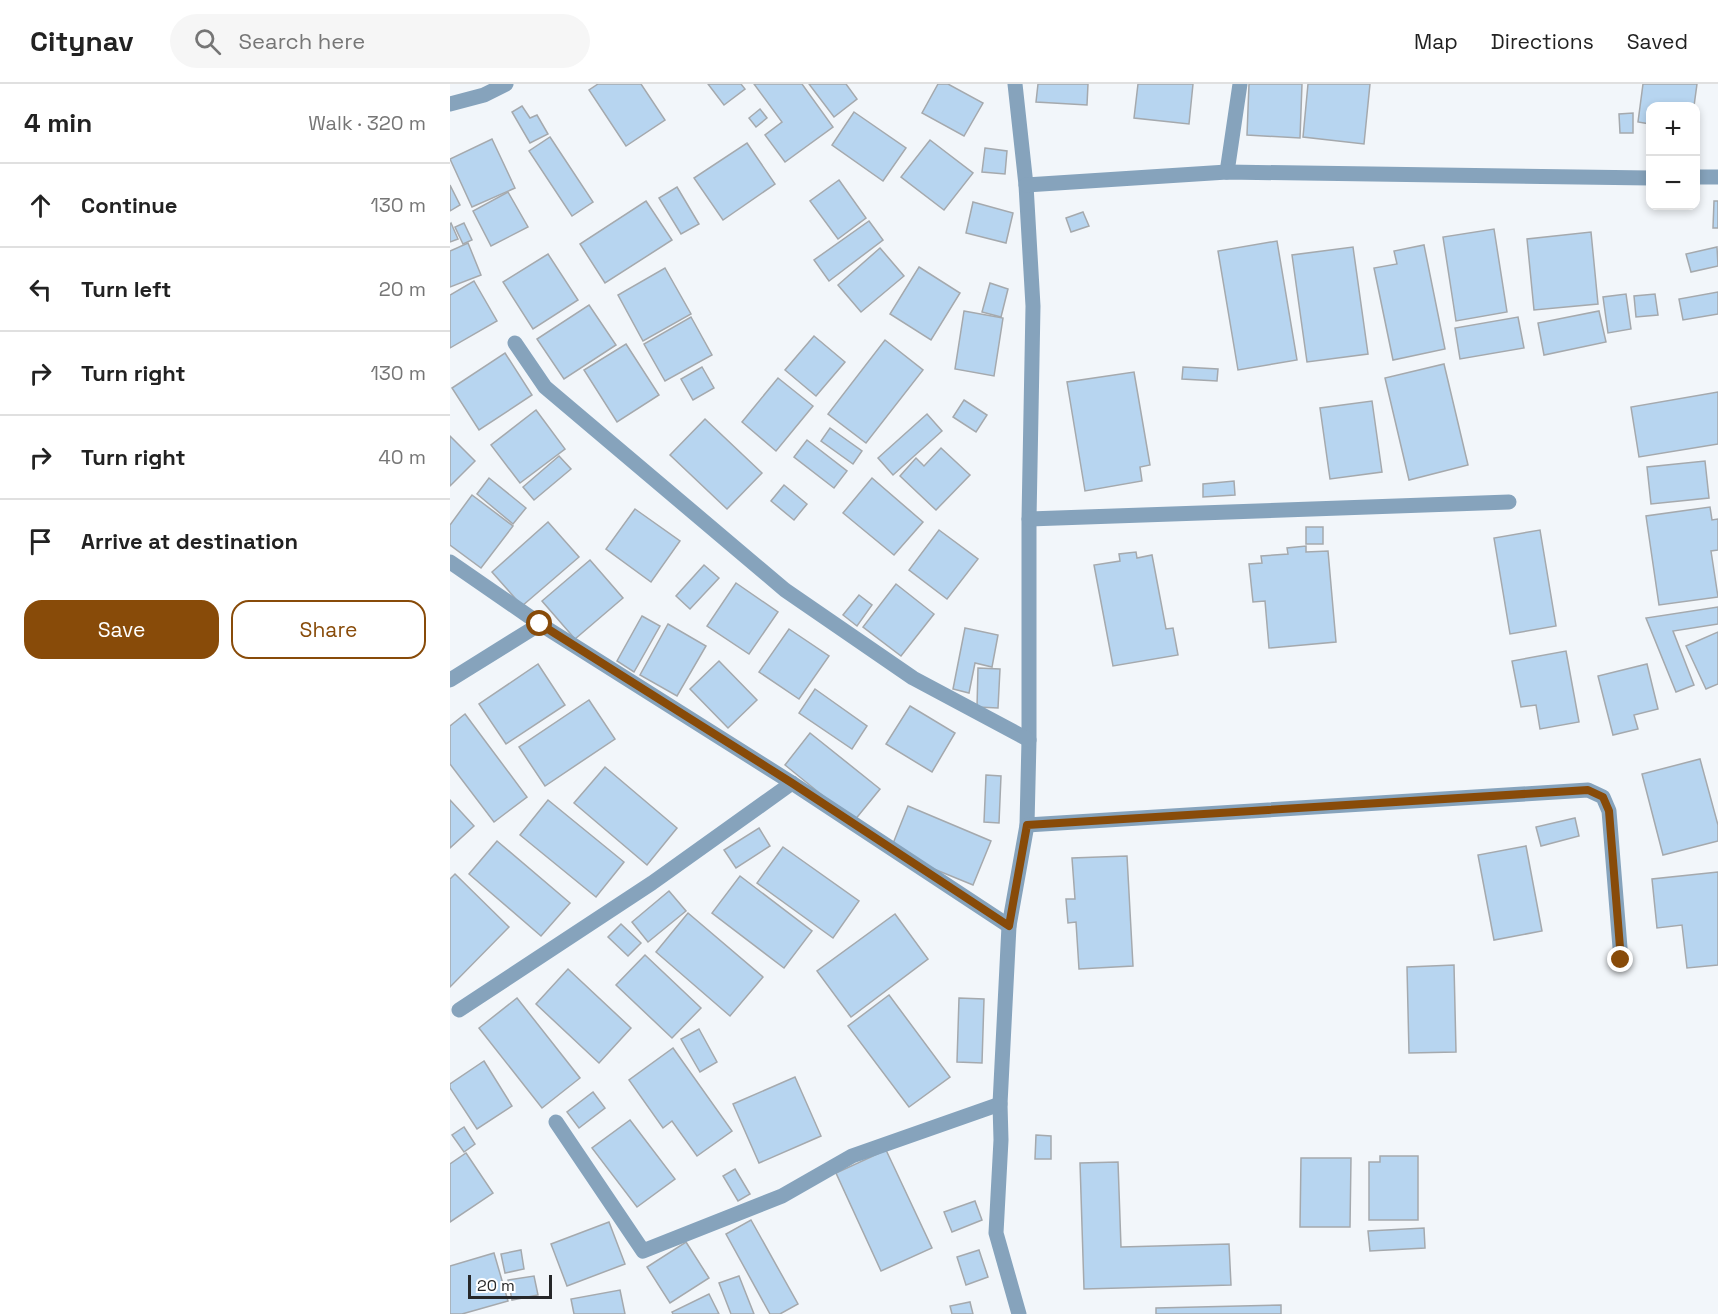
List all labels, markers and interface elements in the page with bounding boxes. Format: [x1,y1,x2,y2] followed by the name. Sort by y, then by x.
[170,14,590,68] search box
[30,23,134,59] text: Citynav
[191,25,224,58] icon: search
[239,27,365,55] text: Search here
[1414,28,1458,55] text: Map
[1491,28,1594,55] text: Directions
[1627,28,1688,55] text: Saved
[1646,102,1700,210] map controls
[1646,102,1700,156] button: +
[24,106,92,140] text: 4 min
[308,110,426,136] text: Walk · 320 m
[1646,156,1700,210] button: −
[24,189,57,222] icon: ahead
[81,191,177,219] text: Continue
[370,192,426,218] text: 130 m
[24,273,57,306] icon: left
[81,275,171,303] text: Turn left
[379,276,426,302] text: 20 m
[24,357,57,390] icon: right
[81,359,186,387] text: Turn right
[370,360,426,386] text: 130 m
[24,441,57,474] icon: right
[81,443,186,471] text: Turn right
[378,444,426,470] text: 40 m
[24,525,57,558] icon: arrive
[81,527,298,555] text: Arrive at destination
[24,600,219,659] button: Save
[231,600,426,659] button: Share
[526,610,552,636] route start
[1607,946,1633,972] route end
[468,1272,552,1300] scale bar
[477,1275,515,1296] text: 20 m

